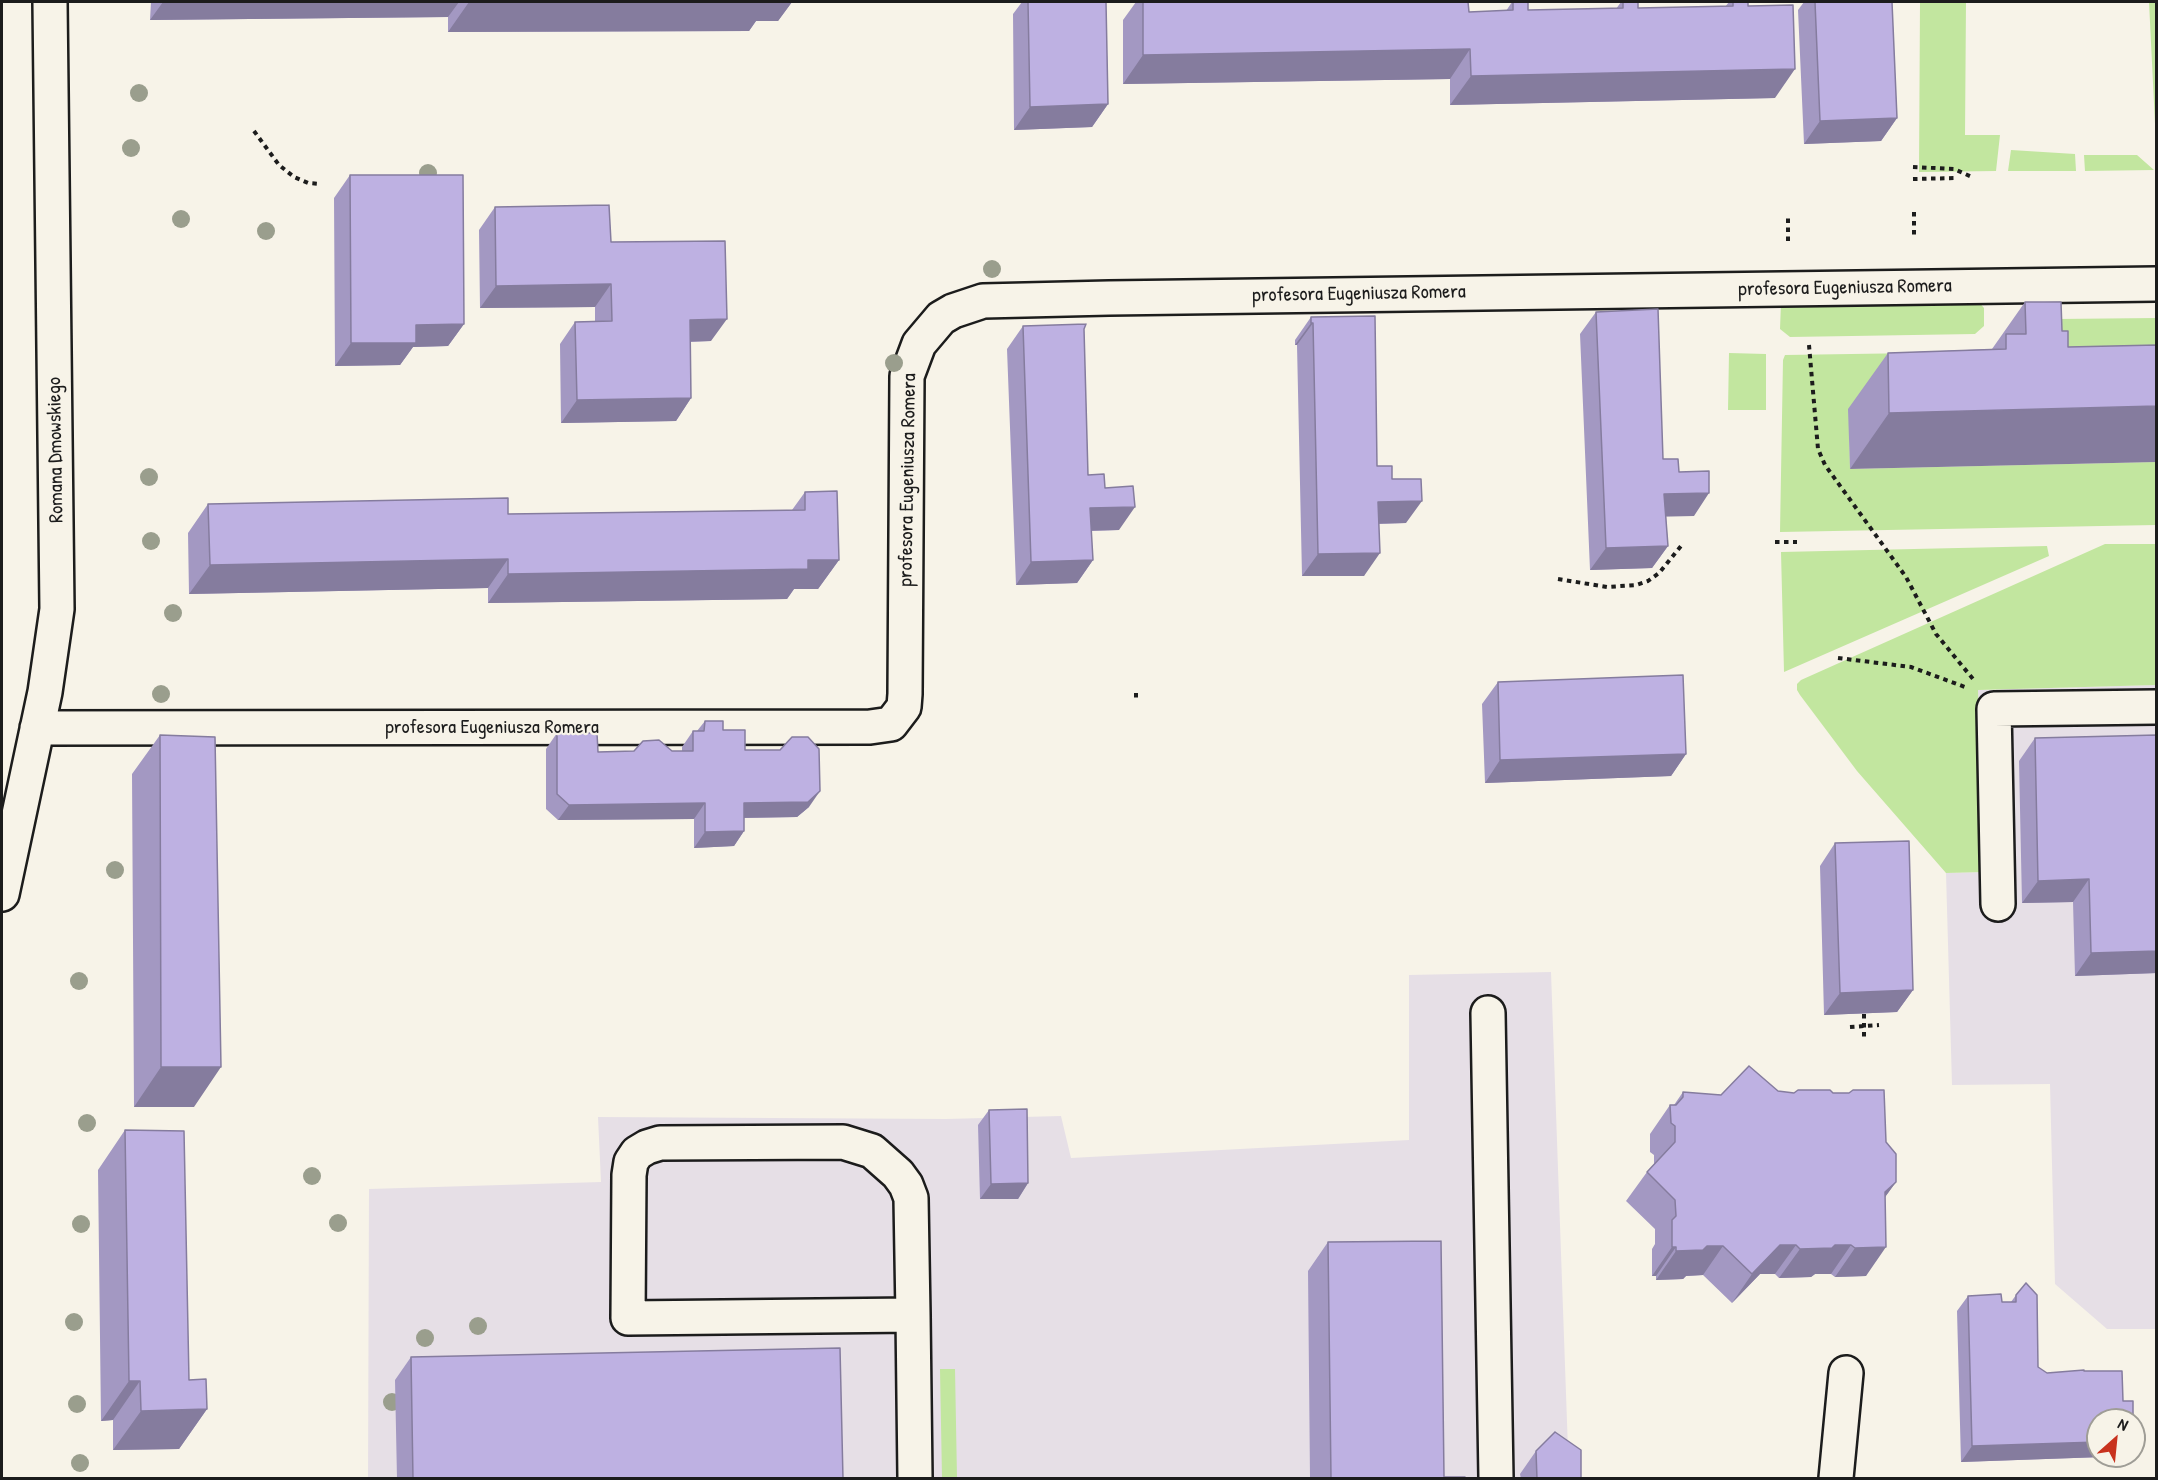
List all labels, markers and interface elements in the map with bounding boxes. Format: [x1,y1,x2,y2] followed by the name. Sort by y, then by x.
[1738,274,1952,302] street label: profesora Eugeniusza Romera
[1252,280,1466,308] street label: profesora Eugeniusza Romera
[894,373,922,587] street label: profesora Eugeniusza Romera
[43,377,69,523] street label: Romana Dmowskiego
[385,716,599,740] street label: profesora Eugeniusza Romera
[2086,1408,2146,1468] north arrow
[2114,1412,2132,1435] text: N

